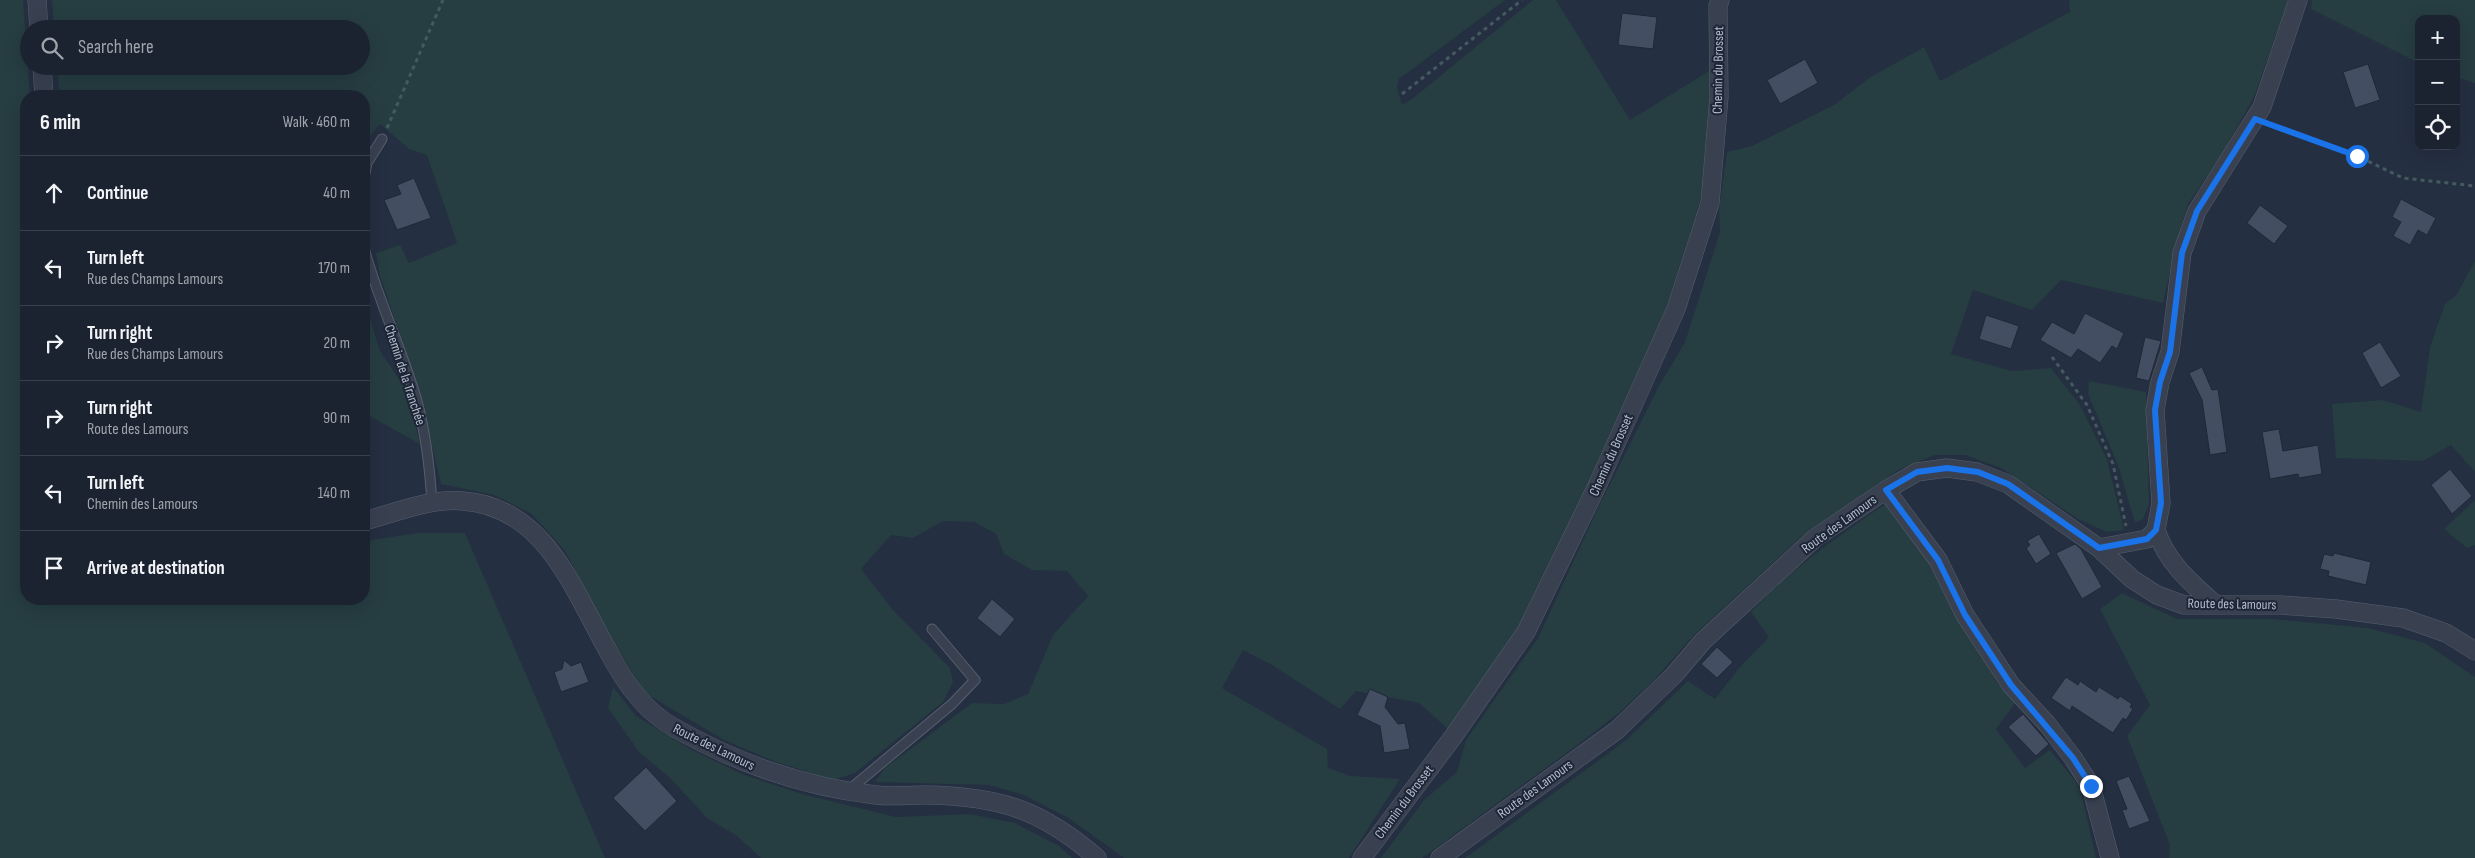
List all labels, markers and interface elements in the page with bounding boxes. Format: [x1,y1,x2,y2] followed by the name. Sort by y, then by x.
[2415,15,2460,150] map controls
[2415,15,2460,60] button: +
[20,20,370,75] search box
[1709,26,1727,114] street label: Chemin du Brosset
[38,34,66,62] icon: search
[78,36,154,59] text: Search here
[2415,60,2460,105] button: −
[2415,105,2460,150] button: locate
[40,110,81,135] text: 6 min
[283,113,350,132] text: Walk · 460 m
[2346,145,2369,168] route start
[40,179,68,207] icon: ahead
[87,182,148,205] text: Continue
[323,184,350,203] text: 40 m
[87,247,144,270] text: Turn left
[40,254,68,282] icon: left
[318,259,350,278] text: 170 m
[87,270,223,289] text: Rue des Champs Lamours
[87,322,152,345] text: Turn right
[381,323,429,427] street label: Chemin de la Tranchée
[40,329,68,357] icon: right
[323,334,350,353] text: 20 m
[87,345,223,364] text: Rue des Champs Lamours
[87,397,152,420] text: Turn right
[40,404,68,432] icon: right
[323,409,350,428] text: 90 m
[1585,411,1637,499] street label: Chemin du Brosset
[87,420,188,439] text: Route des Lamours
[87,472,144,495] text: Turn left
[40,479,68,507] icon: left
[318,484,350,503] text: 140 m
[1798,491,1880,557] street label: Route des Lamours
[87,495,198,514] text: Chemin des Lamours
[40,554,68,582] icon: arrive
[87,557,225,580] text: Arrive at destination
[2187,595,2277,613] street label: Route des Lamours
[670,720,758,774] street label: Route des Lamours
[1494,756,1576,822] street label: Route des Lamours
[1371,762,1437,842] street label: Chemin du Brosset
[2080,775,2103,798] route end

